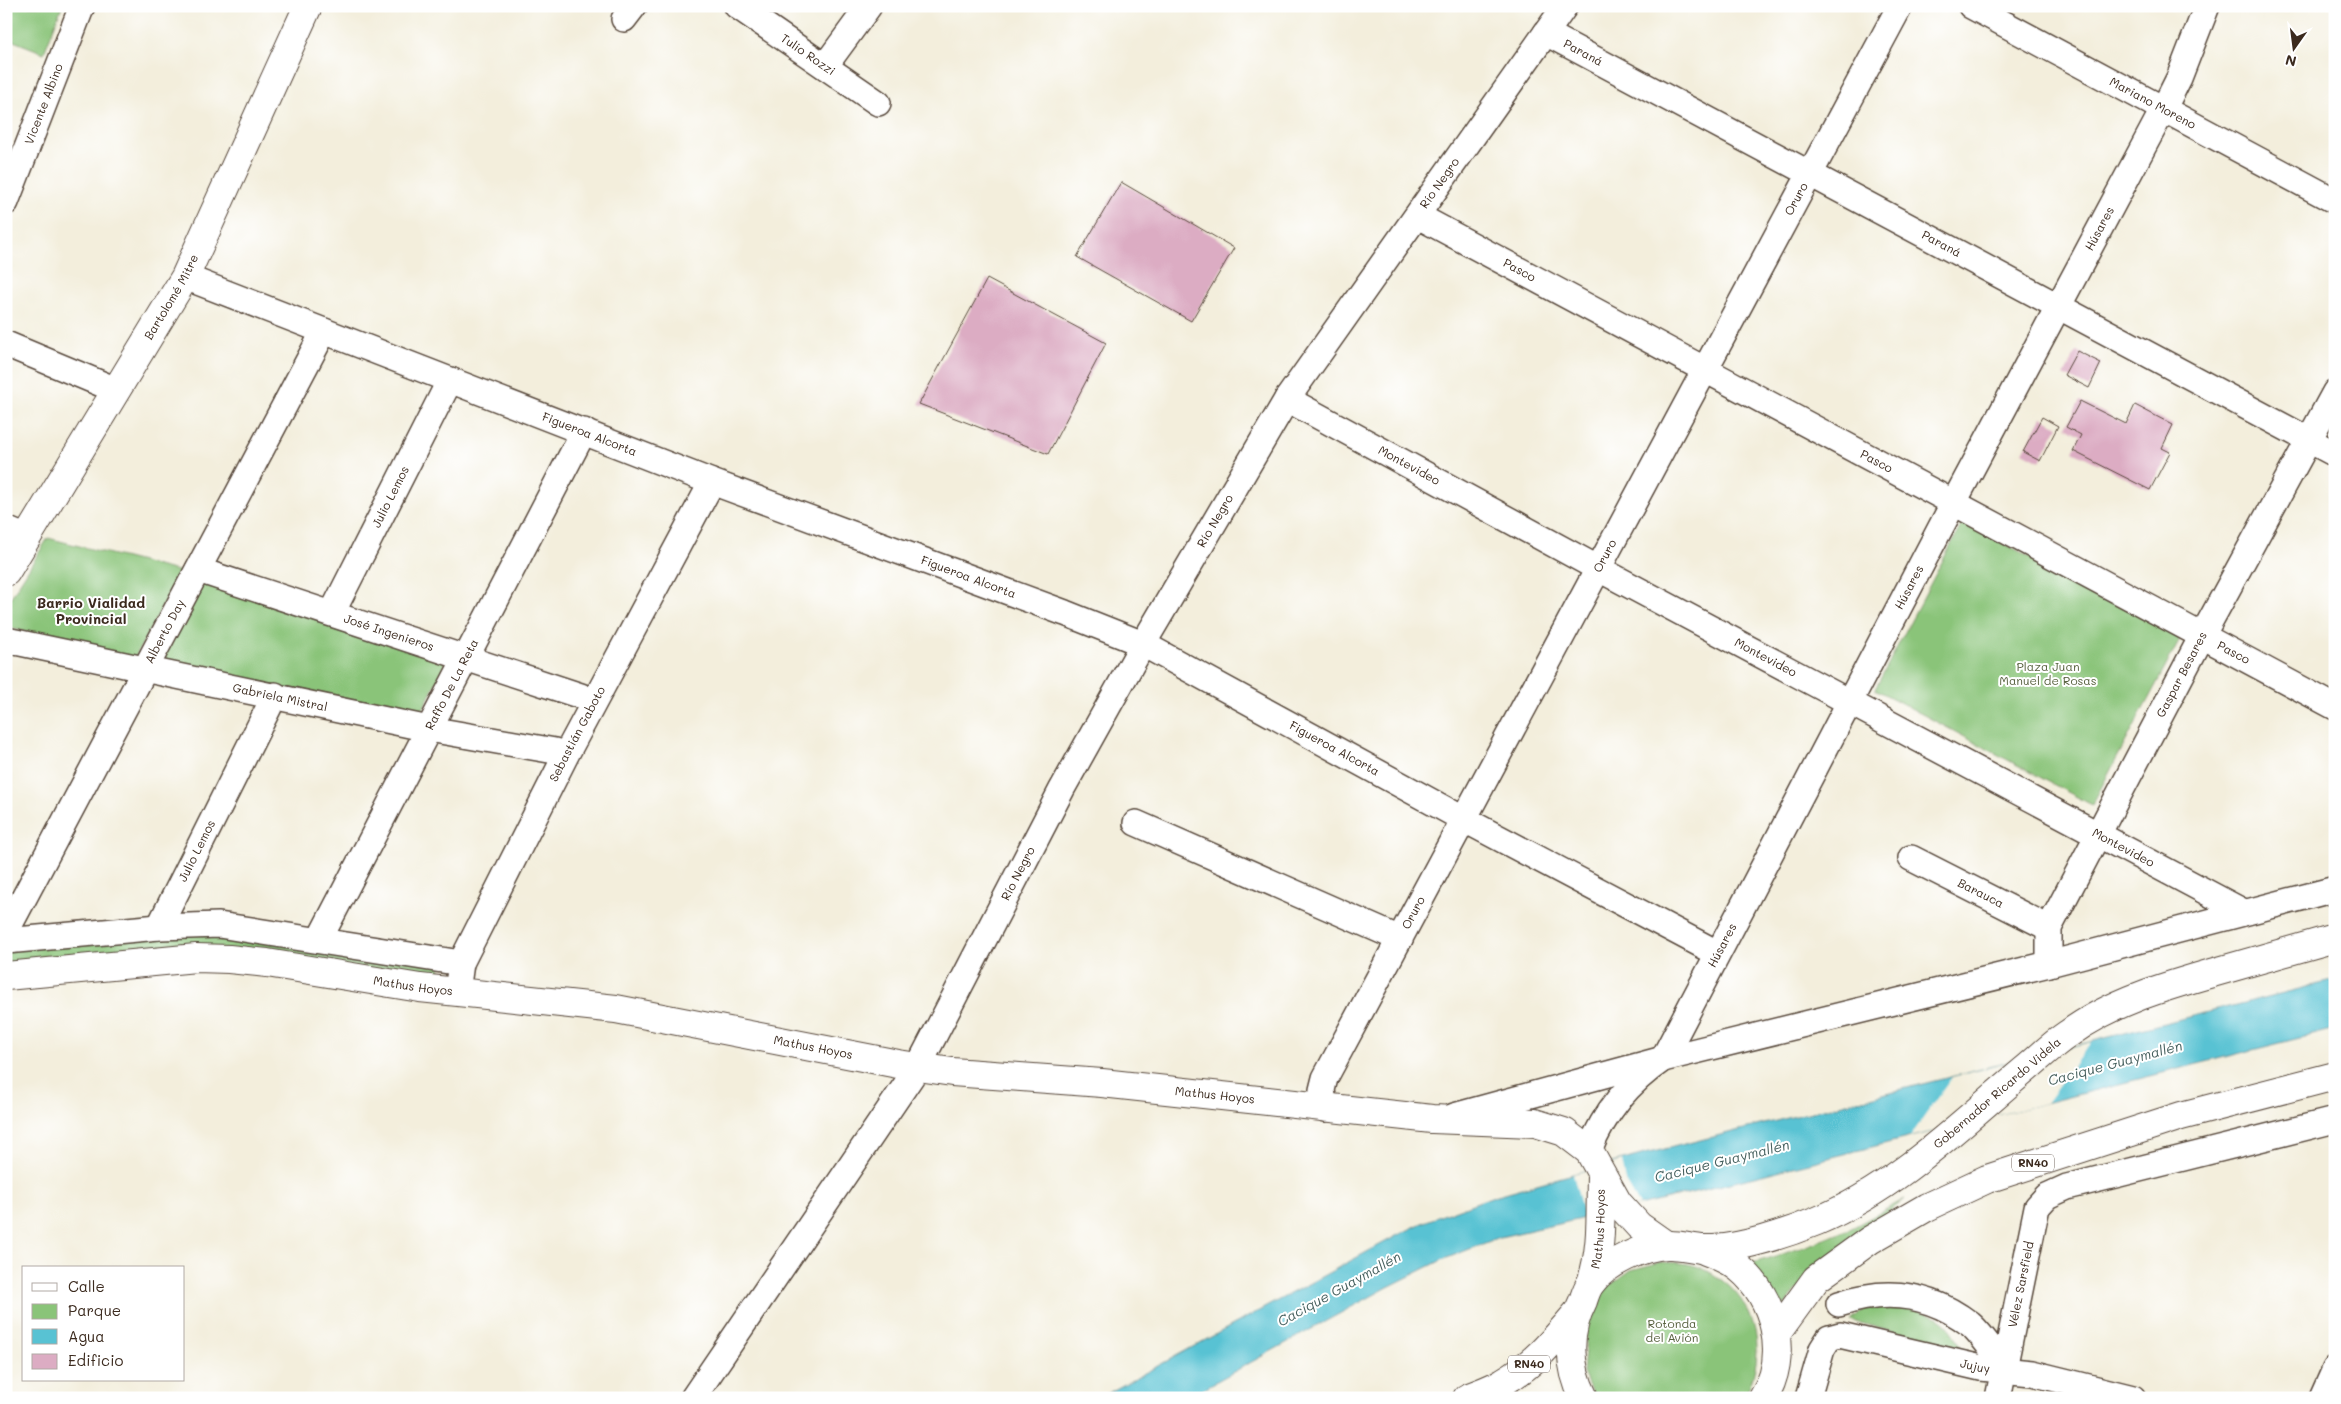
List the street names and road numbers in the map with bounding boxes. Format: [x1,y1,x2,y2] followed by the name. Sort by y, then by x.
[778,30,839,78] street label: Tulio Rozzi
[1561,35,1606,69] street label: Paraná
[20,61,66,147] street label: Vicente Albino
[2107,73,2199,132] street label: Mariano Moreno
[1415,154,1462,211] street label: Río Negro
[1780,179,1811,218] street label: Oruro
[2080,203,2117,253] street label: Húsares
[1919,226,1964,260] street label: Paraná
[140,251,201,342] street label: Bartolomé Mitre
[1501,254,1539,285] street label: Pasco
[540,408,639,459] street label: Figueroa Alcorta
[1376,441,1443,488] street label: Montevideo
[1858,445,1896,476] street label: Pasco
[368,463,412,530] street label: Julio Lemos
[1193,491,1236,550] street label: Río Negro
[1589,536,1620,575] street label: Oruro
[919,551,1019,601] street label: Figueroa Alcorta
[1890,562,1927,612] street label: Húsares
[141,596,188,666] street label: Alberto Day
[342,610,437,654] street label: José Ingenieros
[2152,628,2210,720] street label: Gaspar Besares
[1732,634,1800,680] street label: Montevideo
[421,636,481,732] street label: Raffo De La Reta
[2215,636,2253,667] street label: Pasco
[231,679,329,714] street label: Gabriela Mistral
[545,683,608,784] street label: Sebastián Gaboto
[1287,717,1383,779] street label: Figueroa Alcorta
[174,817,218,884] street label: Julio Lemos
[2090,824,2158,870] street label: Montevideo
[997,843,1038,903] street label: Río Negro
[1955,874,2007,911] street label: Barauca
[1397,893,1428,932] street label: Oruro
[1703,920,1740,970] street label: Húsares
[372,971,454,998] street label: Mathus Hoyos
[772,1031,854,1062] street label: Mathus Hoyos
[1930,1033,2064,1152] street label: Gobernador Ricardo Videla
[1174,1082,1256,1107] street label: Mathus Hoyos
[2012,1154,2054,1172] road number: RN40
[1586,1189,1608,1270] street label: Mathus Hoyos
[2004,1239,2037,1329] street label: Vélez Sarsfield
[1959,1354,1991,1376] street label: Jujuy
[1508,1356,1550,1372] road number: RN40

